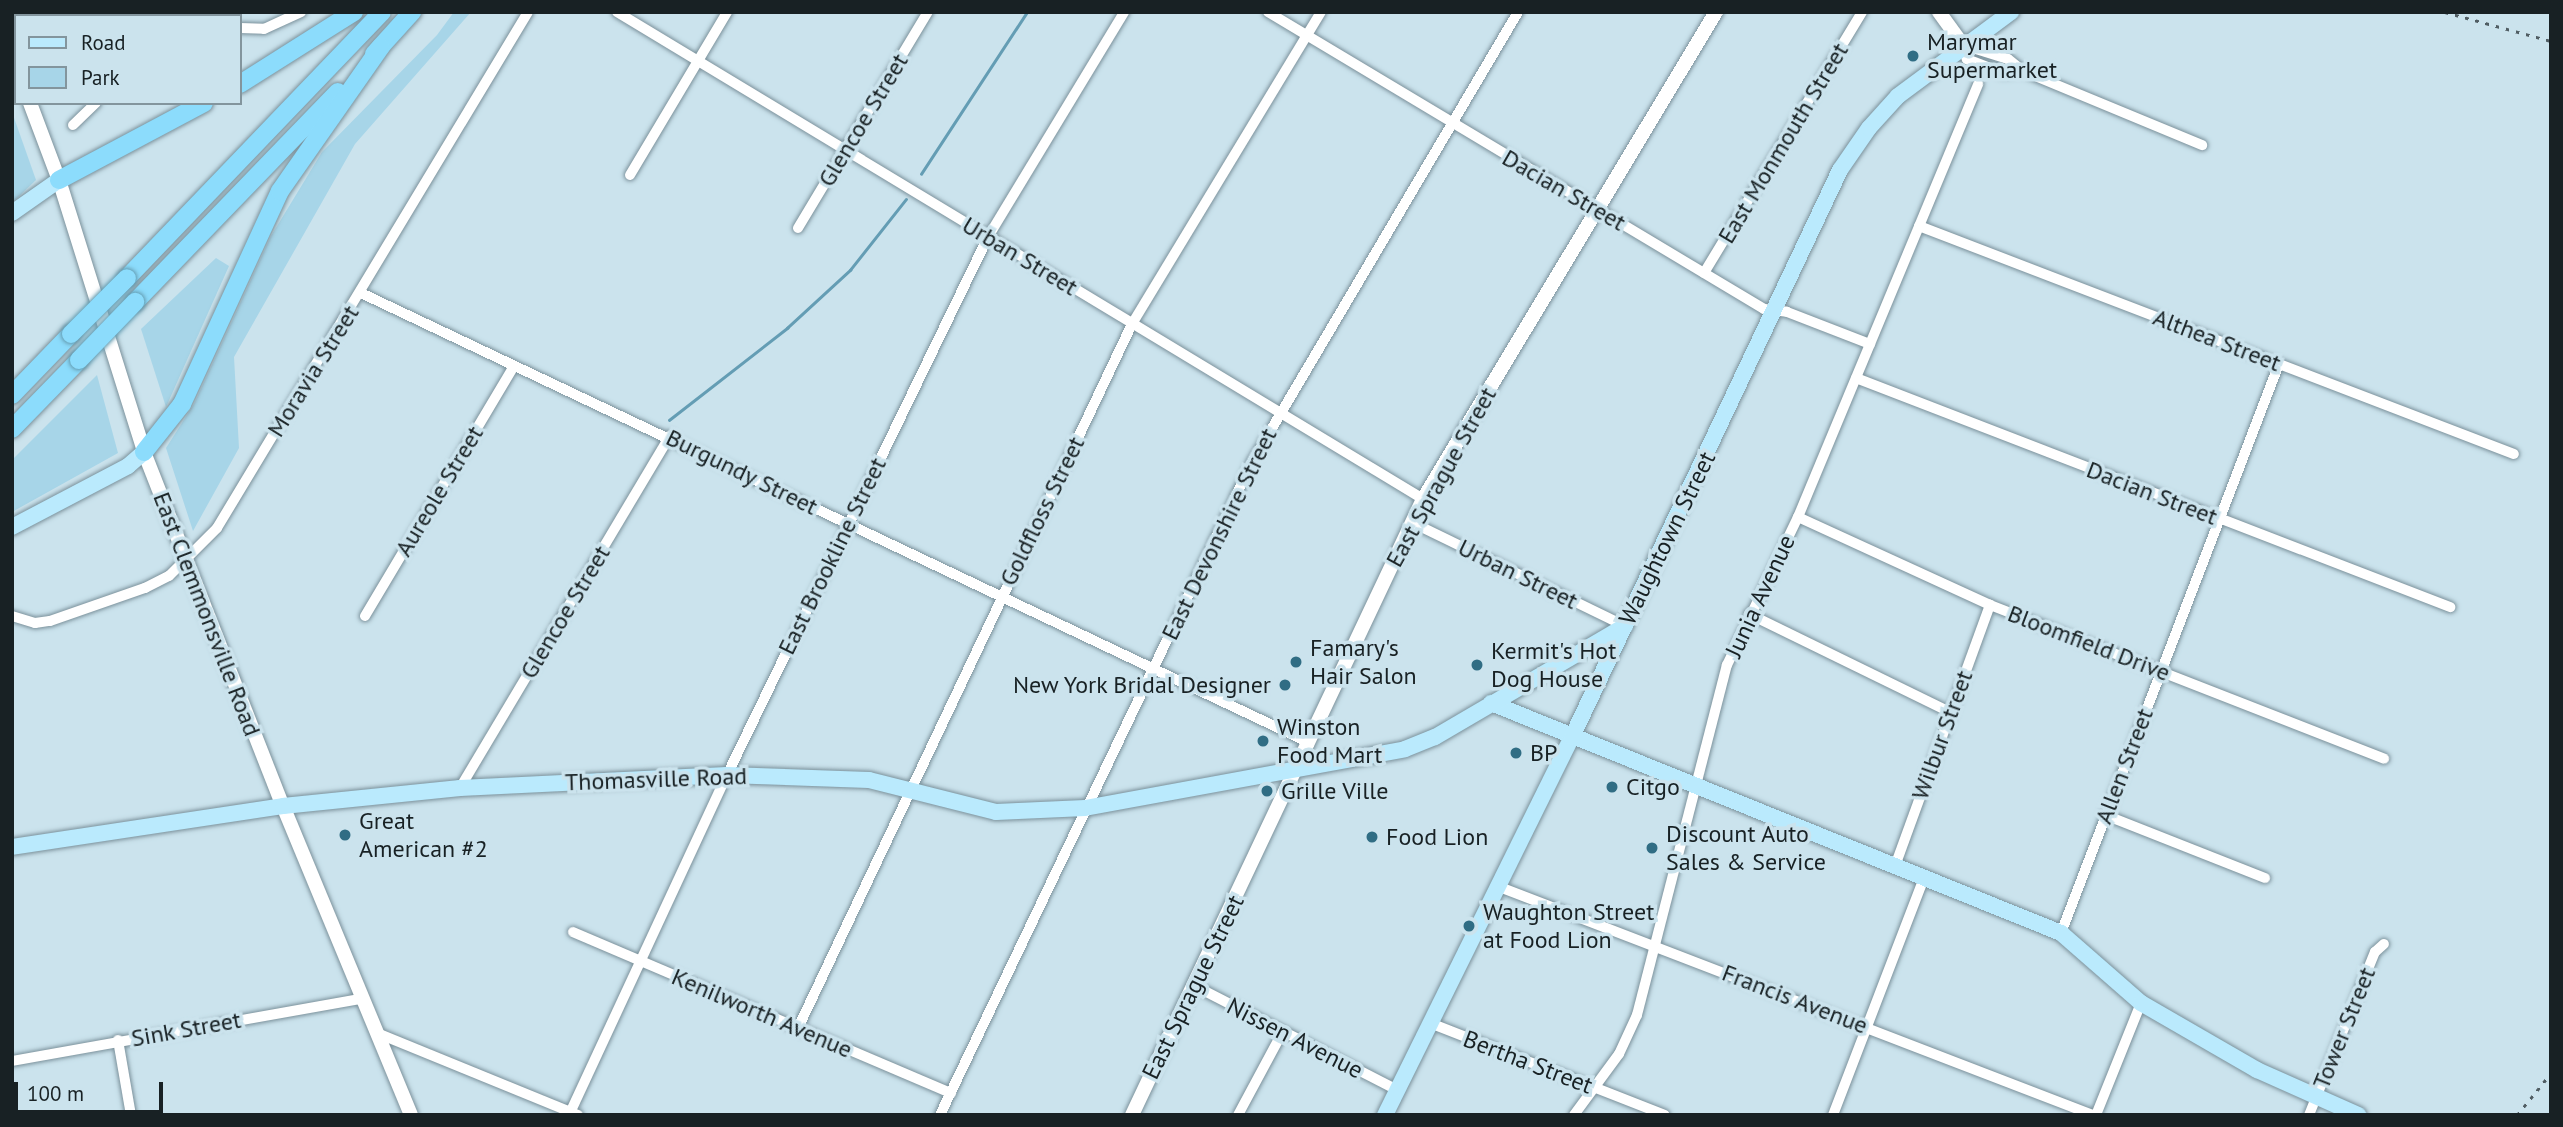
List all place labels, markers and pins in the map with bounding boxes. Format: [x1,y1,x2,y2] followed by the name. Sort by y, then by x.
[1927,28,2057,84] place label: Marymar Supermarket
[1905,48,1921,64] marker: Marymar Supermarket
[1310,634,1417,690] place label: Famary's Hair Salon
[1491,637,1616,693] place label: Kermit's Hot Dog House
[1288,654,1304,670] marker: Famary's Hair Salon
[1469,657,1485,673] marker: Kermit's Hot Dog House
[1011,671,1271,699] place label: New York Bridal Designer
[1277,677,1293,693] marker: New York Bridal Designer
[1277,713,1382,769] place label: Winston Food Mart
[1255,733,1271,749] marker: Winston Food Mart
[1530,739,1557,767] place label: BP
[1508,745,1524,761] marker: BP
[1626,773,1680,801] place label: Citgo
[1281,777,1389,805] place label: Grille Ville
[1604,779,1620,795] marker: Citgo
[1259,783,1275,799] marker: Grille Ville
[359,807,488,863] place label: Great American #2
[1666,820,1826,876] place label: Discount Auto Sales & Service
[1386,823,1488,851] place label: Food Lion
[337,827,353,843] marker: Great American #2
[1364,829,1380,845] marker: Food Lion
[1644,840,1660,856] marker: Discount Auto Sales & Service
[1483,898,1654,954] place label: Waughton Street at Food Lion
[1461,918,1477,934] marker: Waughton Street at Food Lion

